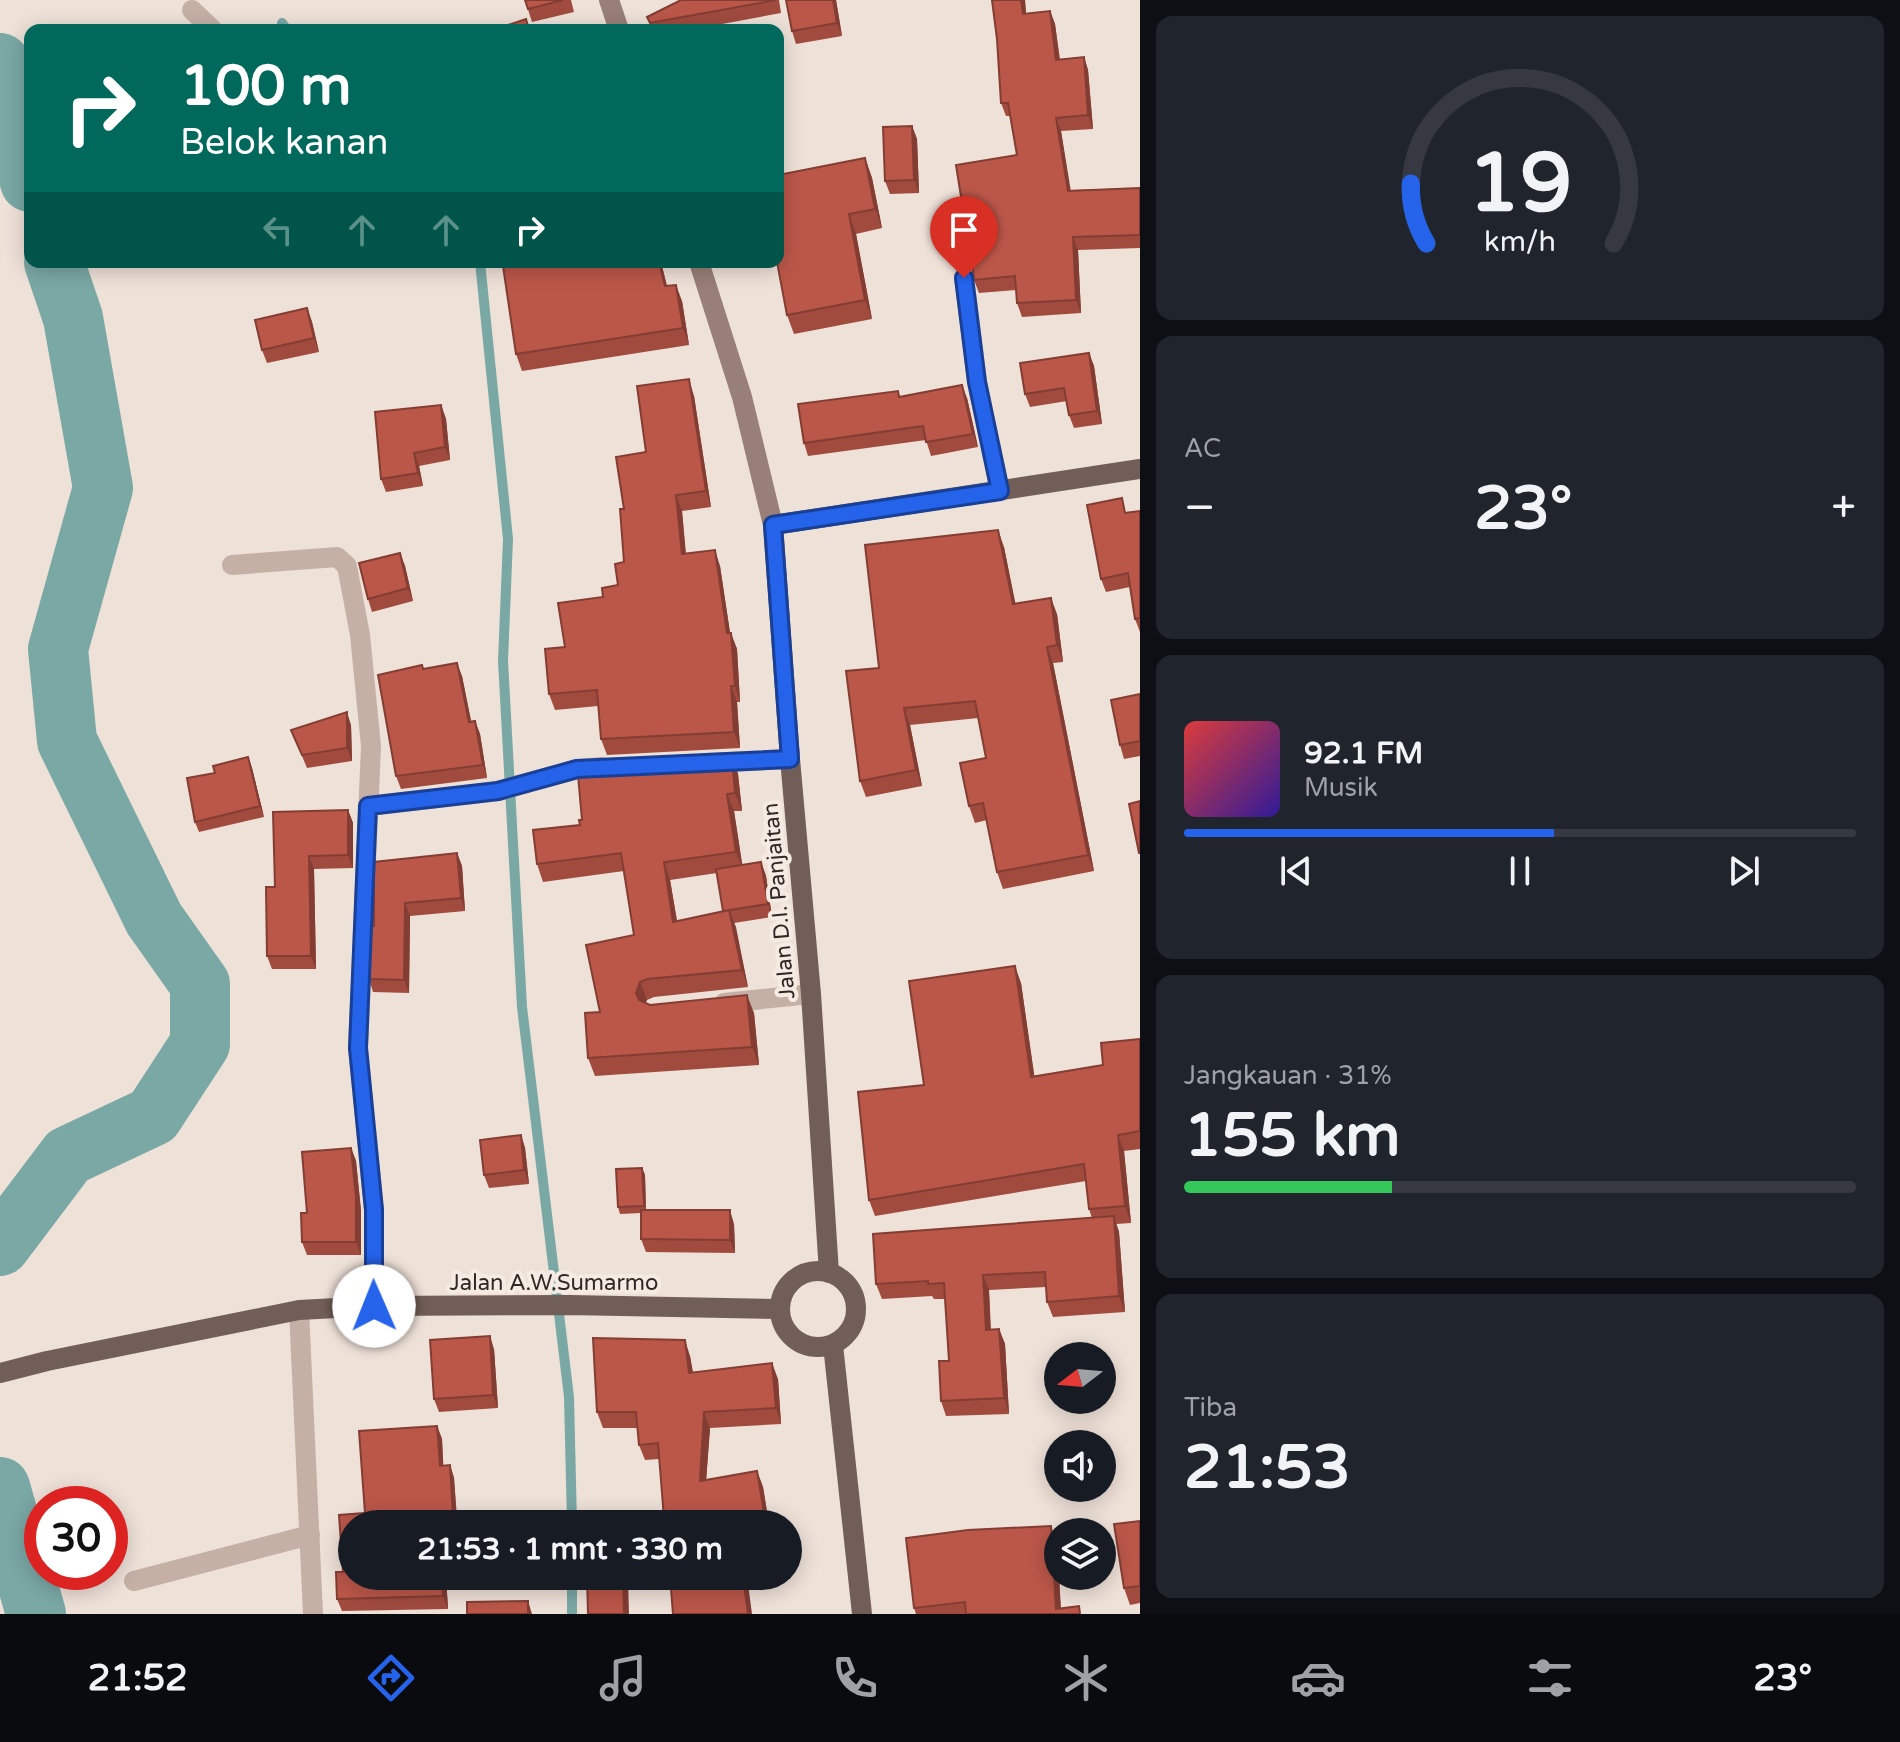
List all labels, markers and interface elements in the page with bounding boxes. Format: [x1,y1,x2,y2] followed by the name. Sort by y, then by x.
[180,53,351,120] text: 100 m
[48,56,152,160] icon: right
[180,121,389,164] text: Belok kanan
[1468,133,1572,233] text: 19
[930,196,998,278] pin
[256,208,300,252] icon: left
[340,208,384,252] icon: ahead
[424,208,468,252] icon: ahead
[508,208,552,252] icon: right
[942,208,986,252] icon: arrive
[1484,225,1556,259] text: km/h
[1184,433,1221,464] text: AC
[1474,473,1572,545] text: 23°
[1184,482,1215,535] text: −
[1831,482,1856,535] text: +
[1304,735,1423,772] text: 92.1 FM
[1304,772,1378,803] text: Musik
[757,802,801,1000] street label: Jalan D.I. Panjaitan
[1274,849,1318,893] icon: previous
[1498,849,1542,893] icon: pause
[1722,849,1766,893] icon: next
[1184,1060,1392,1091] text: Jangkauan · 31%
[1184,1100,1400,1172] text: 155 km
[332,1264,416,1348] position arrow
[450,1270,658,1296] street label: Jalan A.W.Sumarmo
[1044,1342,1116,1414] north arrow
[1044,1342,1116,1590] map controls
[1184,1392,1237,1423] text: Tiba
[1044,1430,1116,1502] button: sound
[1184,1432,1350,1504] text: 21:53
[24,1486,128,1590] speed limit sign: 30
[1044,1518,1116,1590] button: layers
[417,1531,723,1568] text: 21:53 · 1 mnt · 330 m
[363,1650,419,1706] icon: directions
[595,1650,651,1706] icon: music
[827,1650,883,1706] icon: phone
[1058,1650,1114,1706] icon: climate
[1290,1650,1346,1706] icon: car
[1522,1650,1578,1706] icon: filters
[88,1657,188,1700] text: 21:52
[1753,1657,1812,1700] text: 23°

